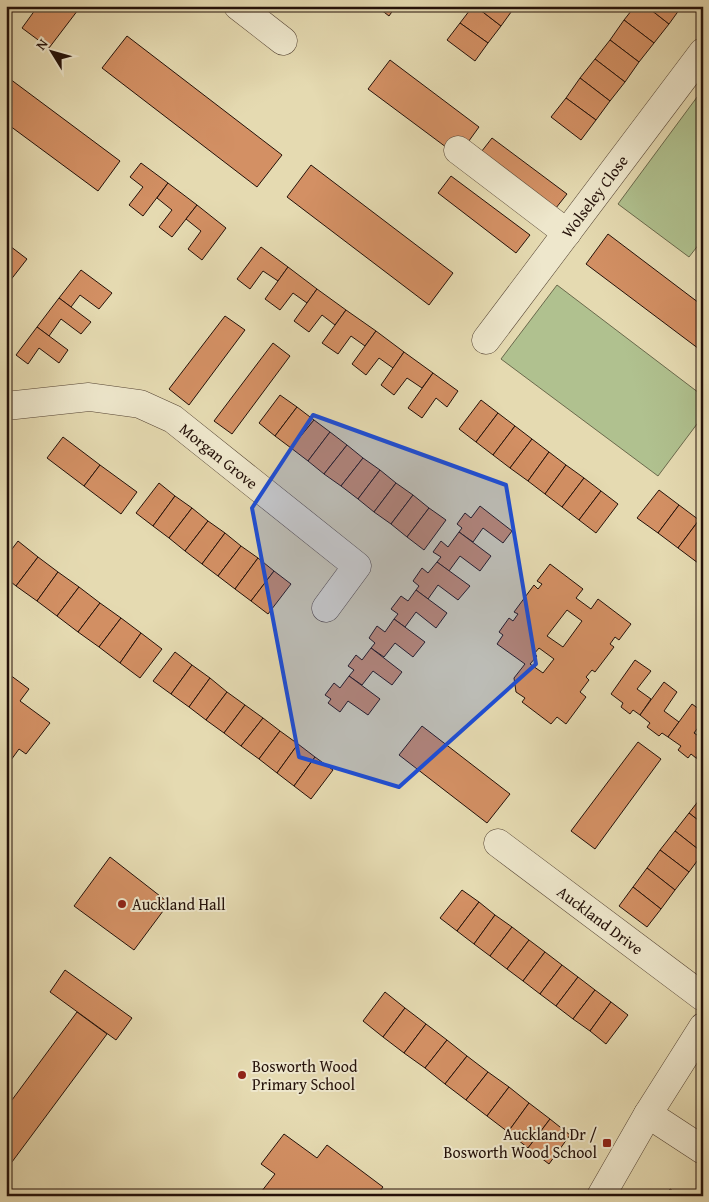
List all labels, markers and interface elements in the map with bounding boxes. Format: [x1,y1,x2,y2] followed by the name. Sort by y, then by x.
[28,28,78,78] north arrow
[31,34,53,54] text: N
[555,150,633,243] street label: Wolseley Close
[174,417,263,495] street label: Morgan Grove
[552,880,648,960] street label: Auckland Drive
[132,892,226,916] place label: Auckland Hall
[116,898,128,910] marker: Auckland Hall
[252,1054,358,1096] place label: Bosworth Wood Primary School
[236,1069,248,1081] marker: Bosworth Wood Primary School
[444,1122,598,1164] place label: Auckland Dr / Bosworth Wood School
[601,1137,613,1149] marker: Auckland Dr / Bosworth Wood School

